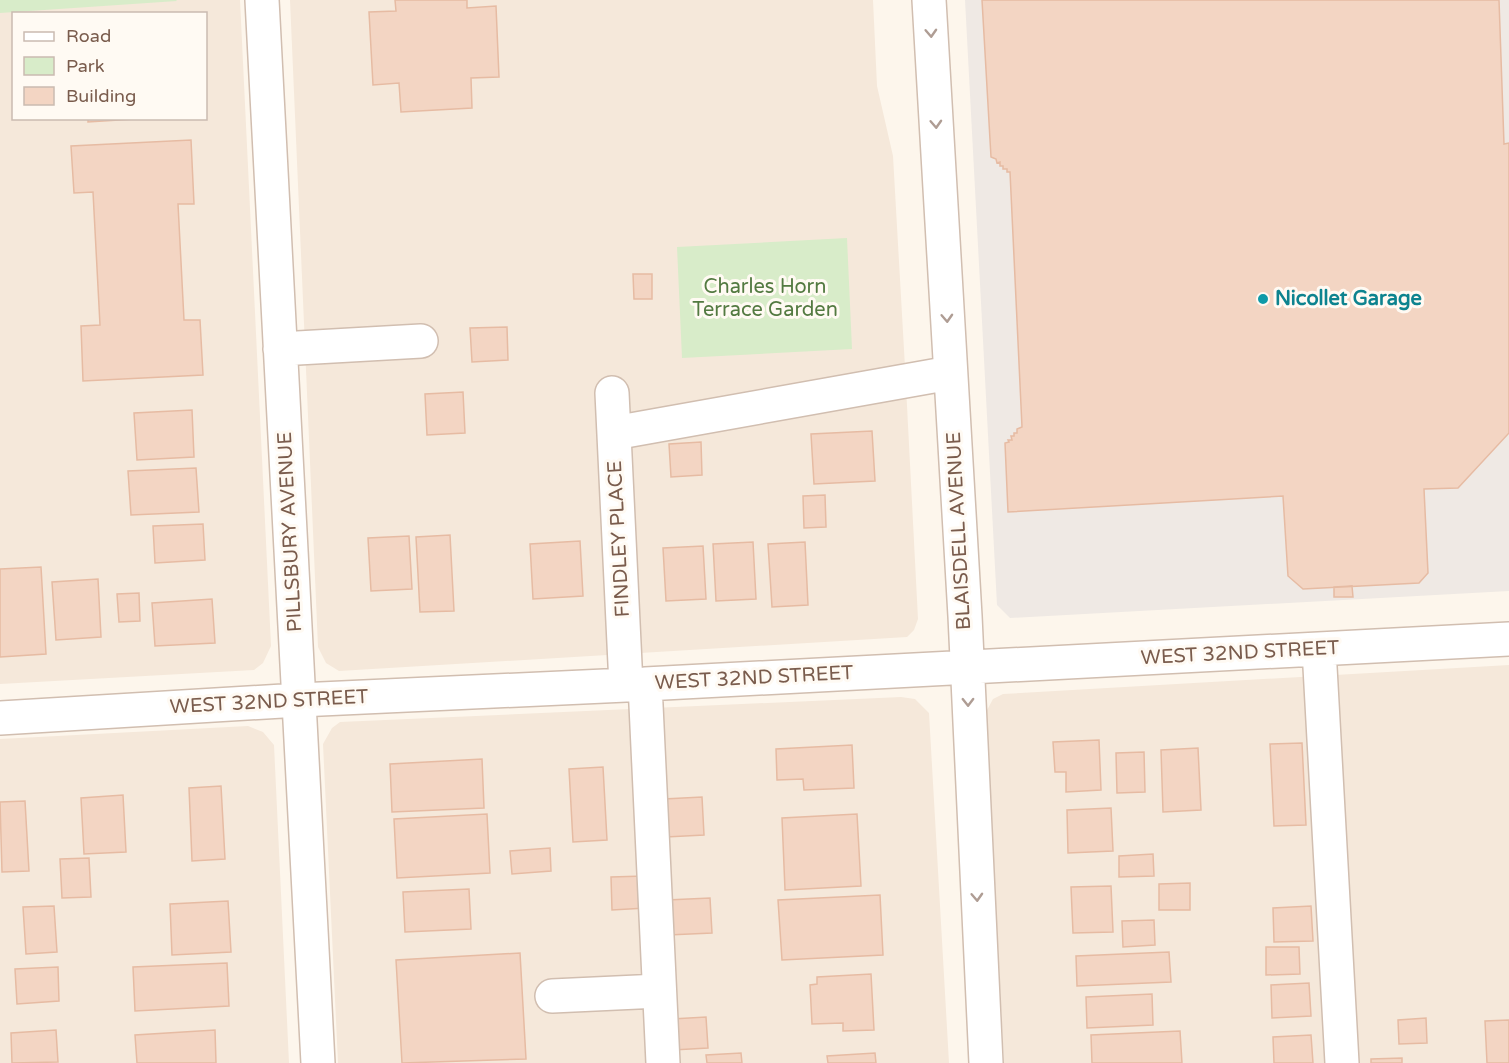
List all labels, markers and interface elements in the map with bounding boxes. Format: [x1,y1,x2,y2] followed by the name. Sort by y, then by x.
[12,12,207,120] legend
[66,25,111,47] text: Road
[924,28,937,37] one-way arrow
[66,55,105,77] text: Park
[66,85,136,107] text: Building
[929,119,942,128] one-way arrow
[692,275,838,322] park label: Charles Horn Terrace Garden
[1275,287,1422,311] place label: Nicollet Garage
[1256,292,1270,306] marker: Nicollet Garage
[940,314,953,323] one-way arrow
[273,431,307,633] street label: PILLSBURY AVENUE
[942,431,976,631] street label: BLAISDELL AVENUE
[603,460,635,618] street label: FINDLEY PLACE
[1140,636,1340,670] street label: WEST 32ND STREET
[654,661,854,695] street label: WEST 32ND STREET
[169,685,369,719] street label: WEST 32ND STREET
[961,697,974,706] one-way arrow
[971,892,984,901] one-way arrow

